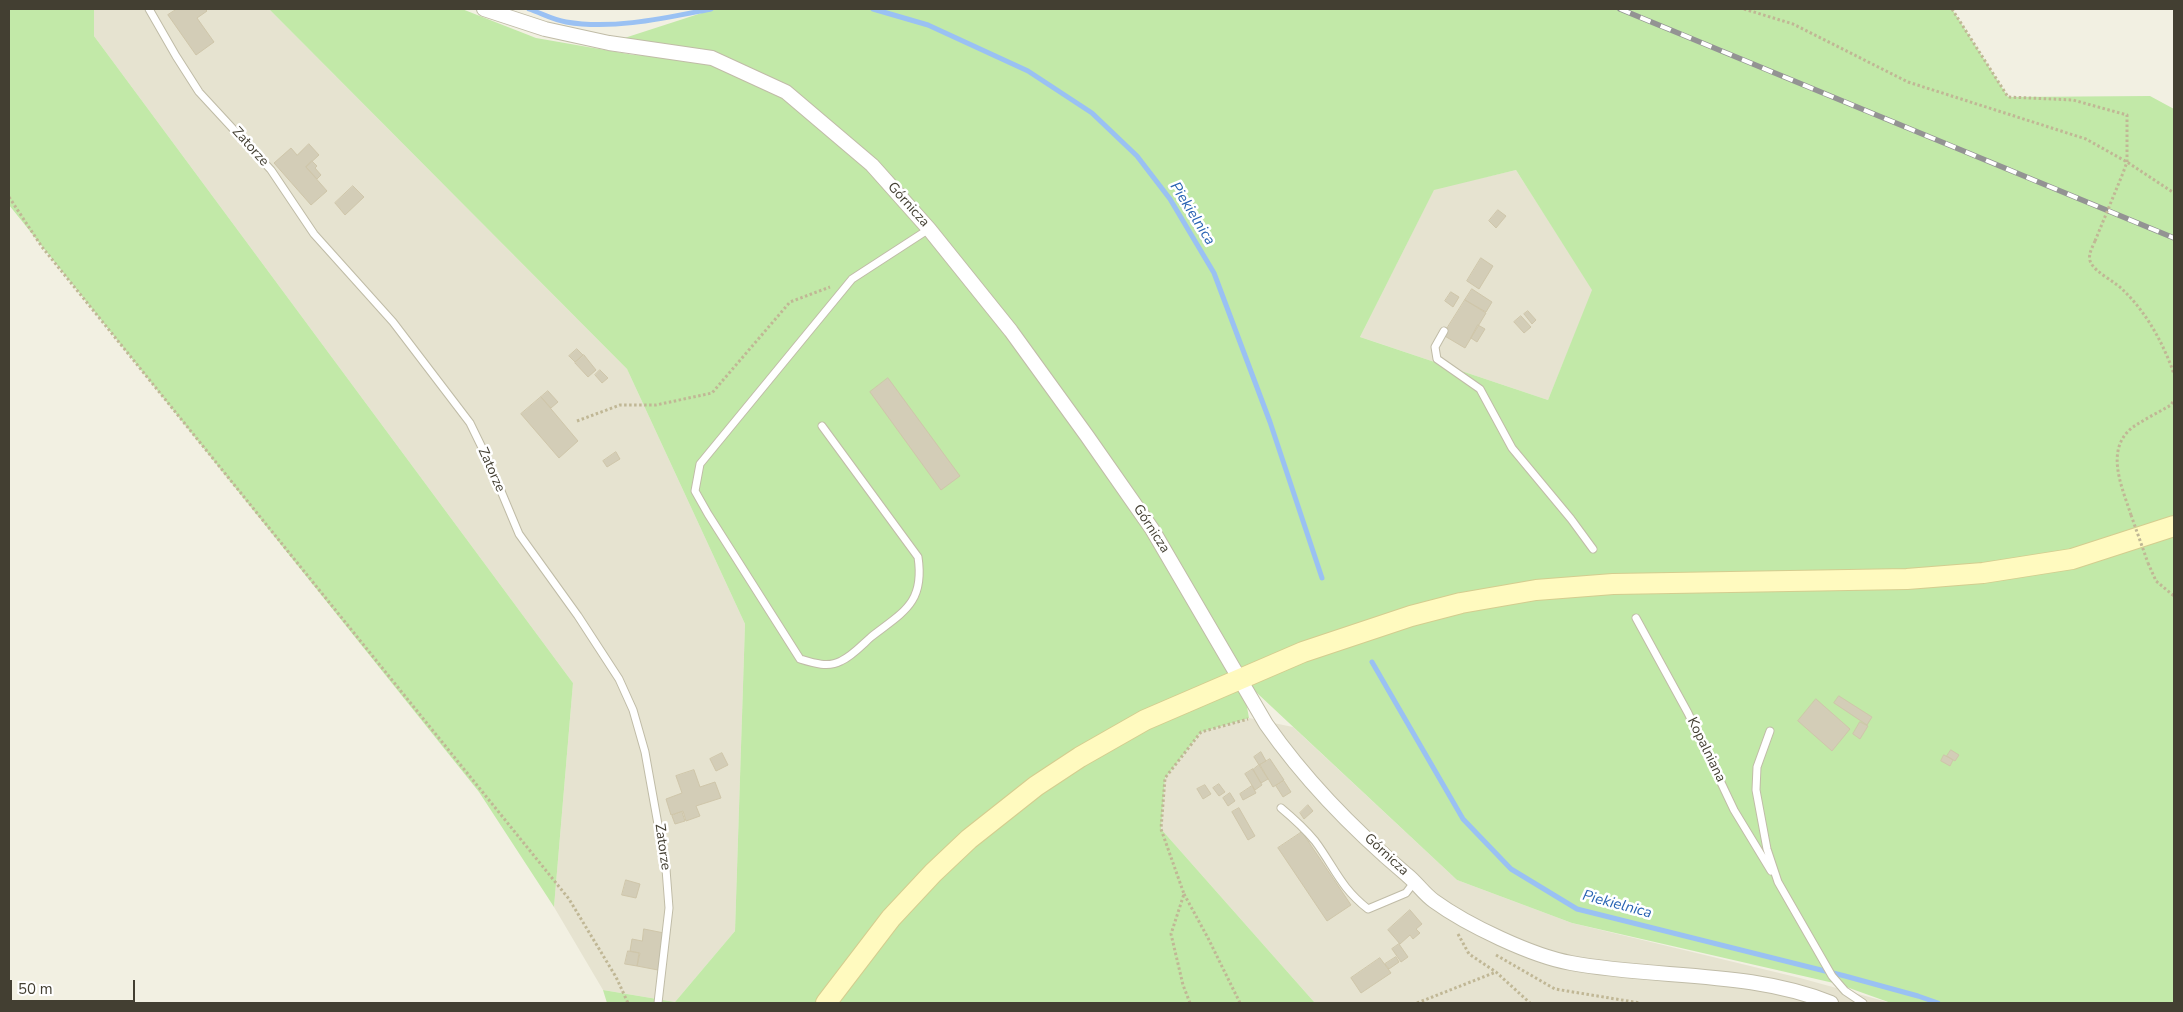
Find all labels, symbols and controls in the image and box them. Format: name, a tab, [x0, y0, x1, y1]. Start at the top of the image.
street label: Zatorze	[228, 124, 272, 170]
street label: Górnicza	[884, 179, 932, 231]
water label: Piekielnica	[1166, 179, 1218, 249]
street label: Zatorze	[474, 445, 508, 495]
street label: Górnicza	[1129, 502, 1173, 556]
street label: Kopalniana	[1683, 715, 1729, 785]
street label: Zatorze	[650, 823, 674, 871]
street label: Górnicza	[1360, 830, 1412, 880]
water label: Piekielnica	[1580, 887, 1654, 923]
scale bar	[12, 970, 138, 1002]
text: 50 m	[18, 979, 53, 999]

